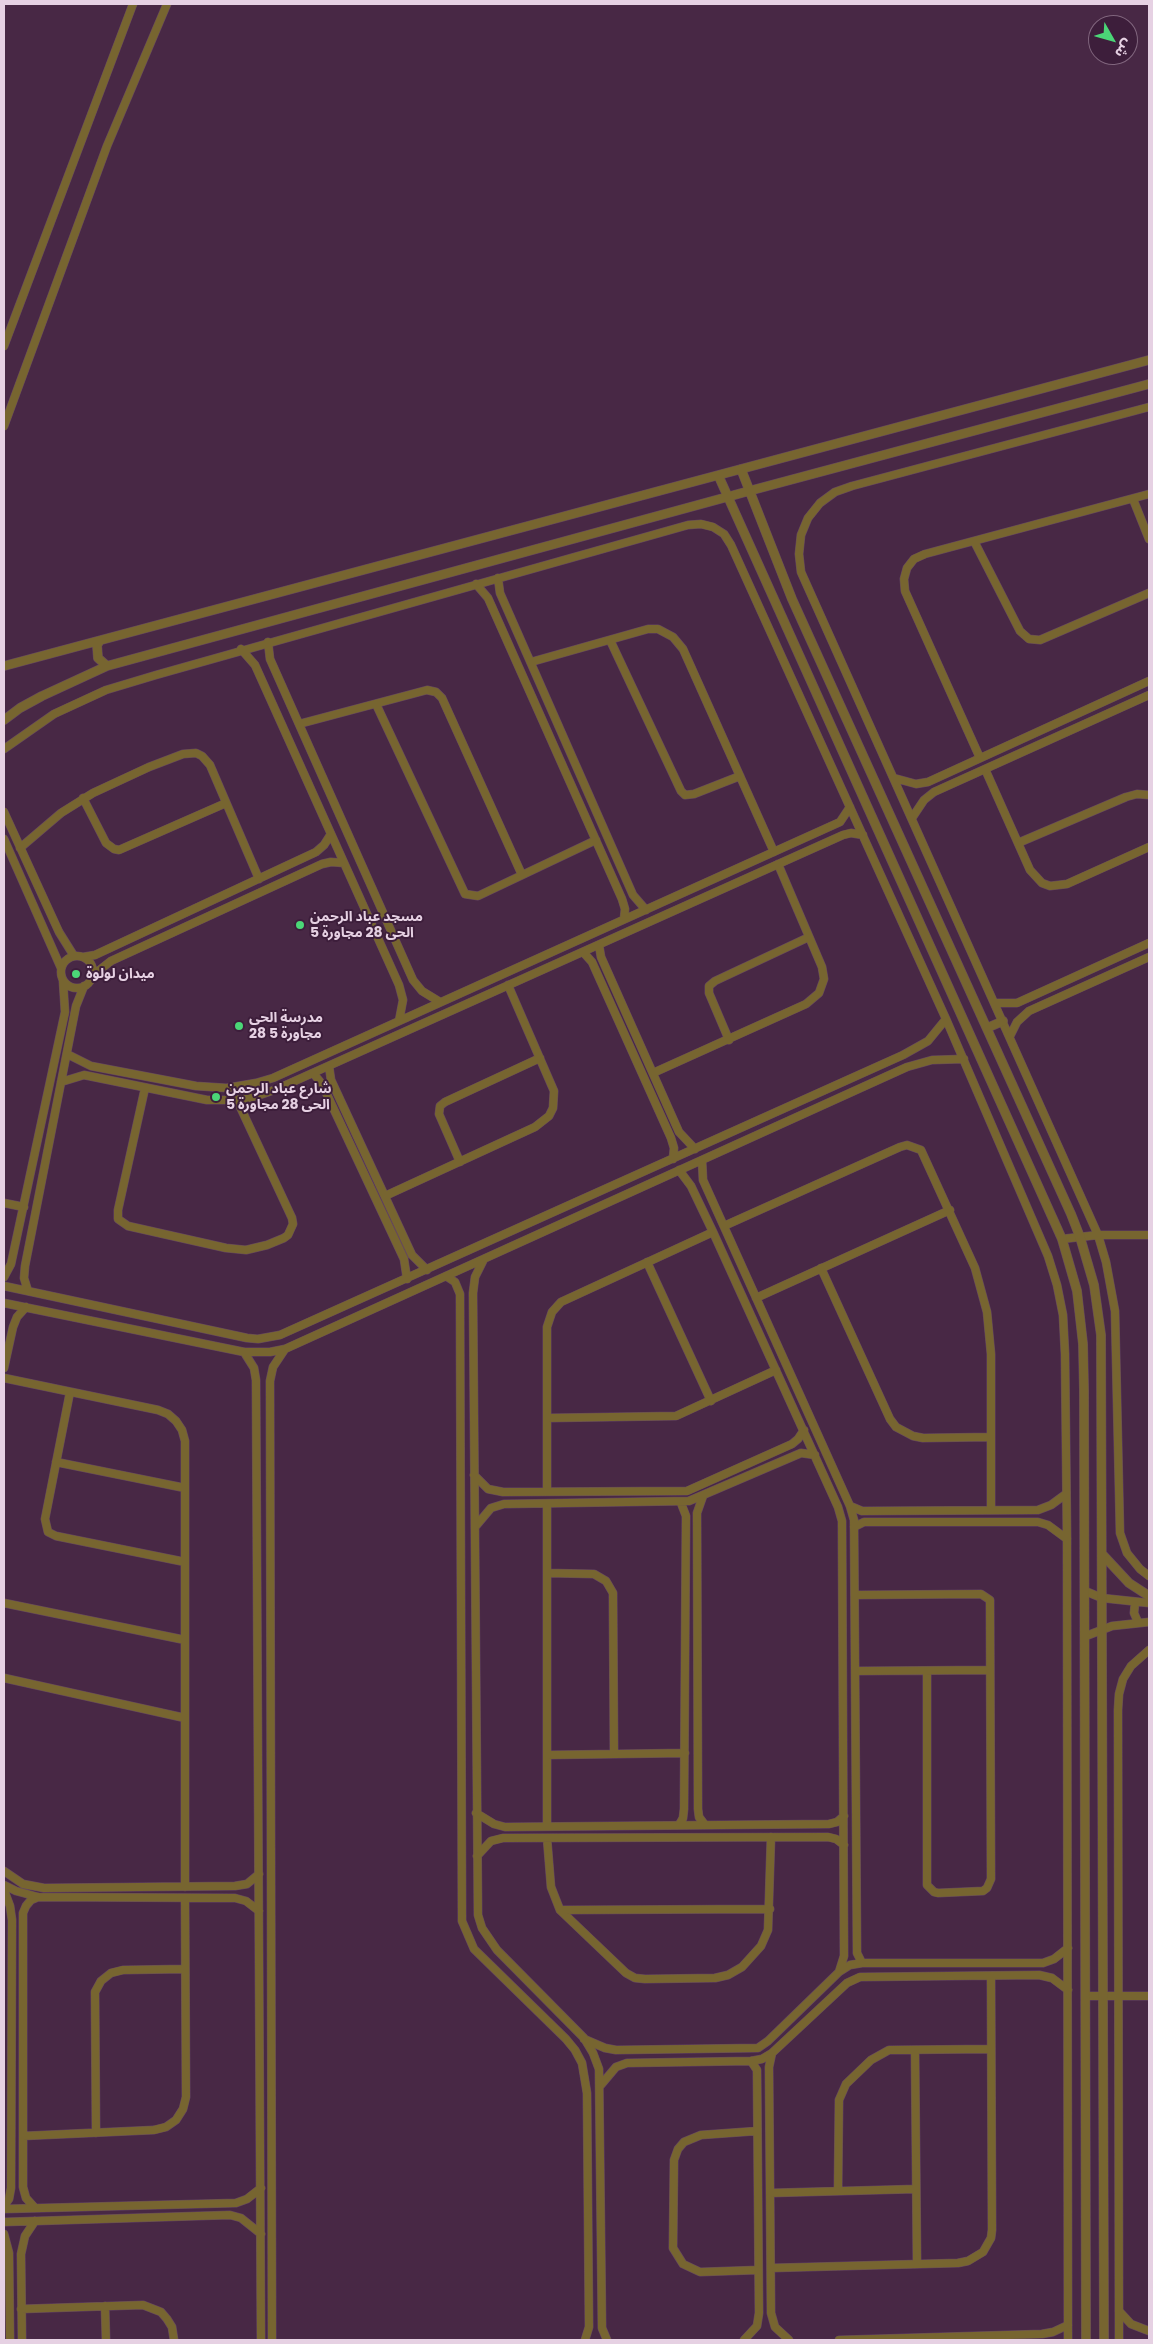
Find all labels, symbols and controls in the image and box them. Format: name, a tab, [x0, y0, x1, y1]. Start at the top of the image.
north arrow	[1088, 15, 1138, 65]
text: ش	[1110, 35, 1138, 62]
place label: مسجد عباد الرحمن الحى 28 مجاورة 5	[310, 909, 423, 942]
marker: مسجد عباد الرحمن الحى 28 مجاورة 5	[294, 919, 306, 931]
place label: ميدان لولوة	[86, 966, 155, 982]
marker: ميدان لولوة	[70, 968, 82, 980]
place label: مدرسة الحى 28 مجاورة 5	[249, 1010, 323, 1042]
marker: مدرسة الحى 28 مجاورة 5	[233, 1020, 245, 1032]
place label: شارع عباد الرحمن الحى 28 مجاورة 5	[226, 1081, 331, 1114]
marker: شارع عباد الرحمن الحى 28 مجاورة 5	[210, 1091, 222, 1103]

